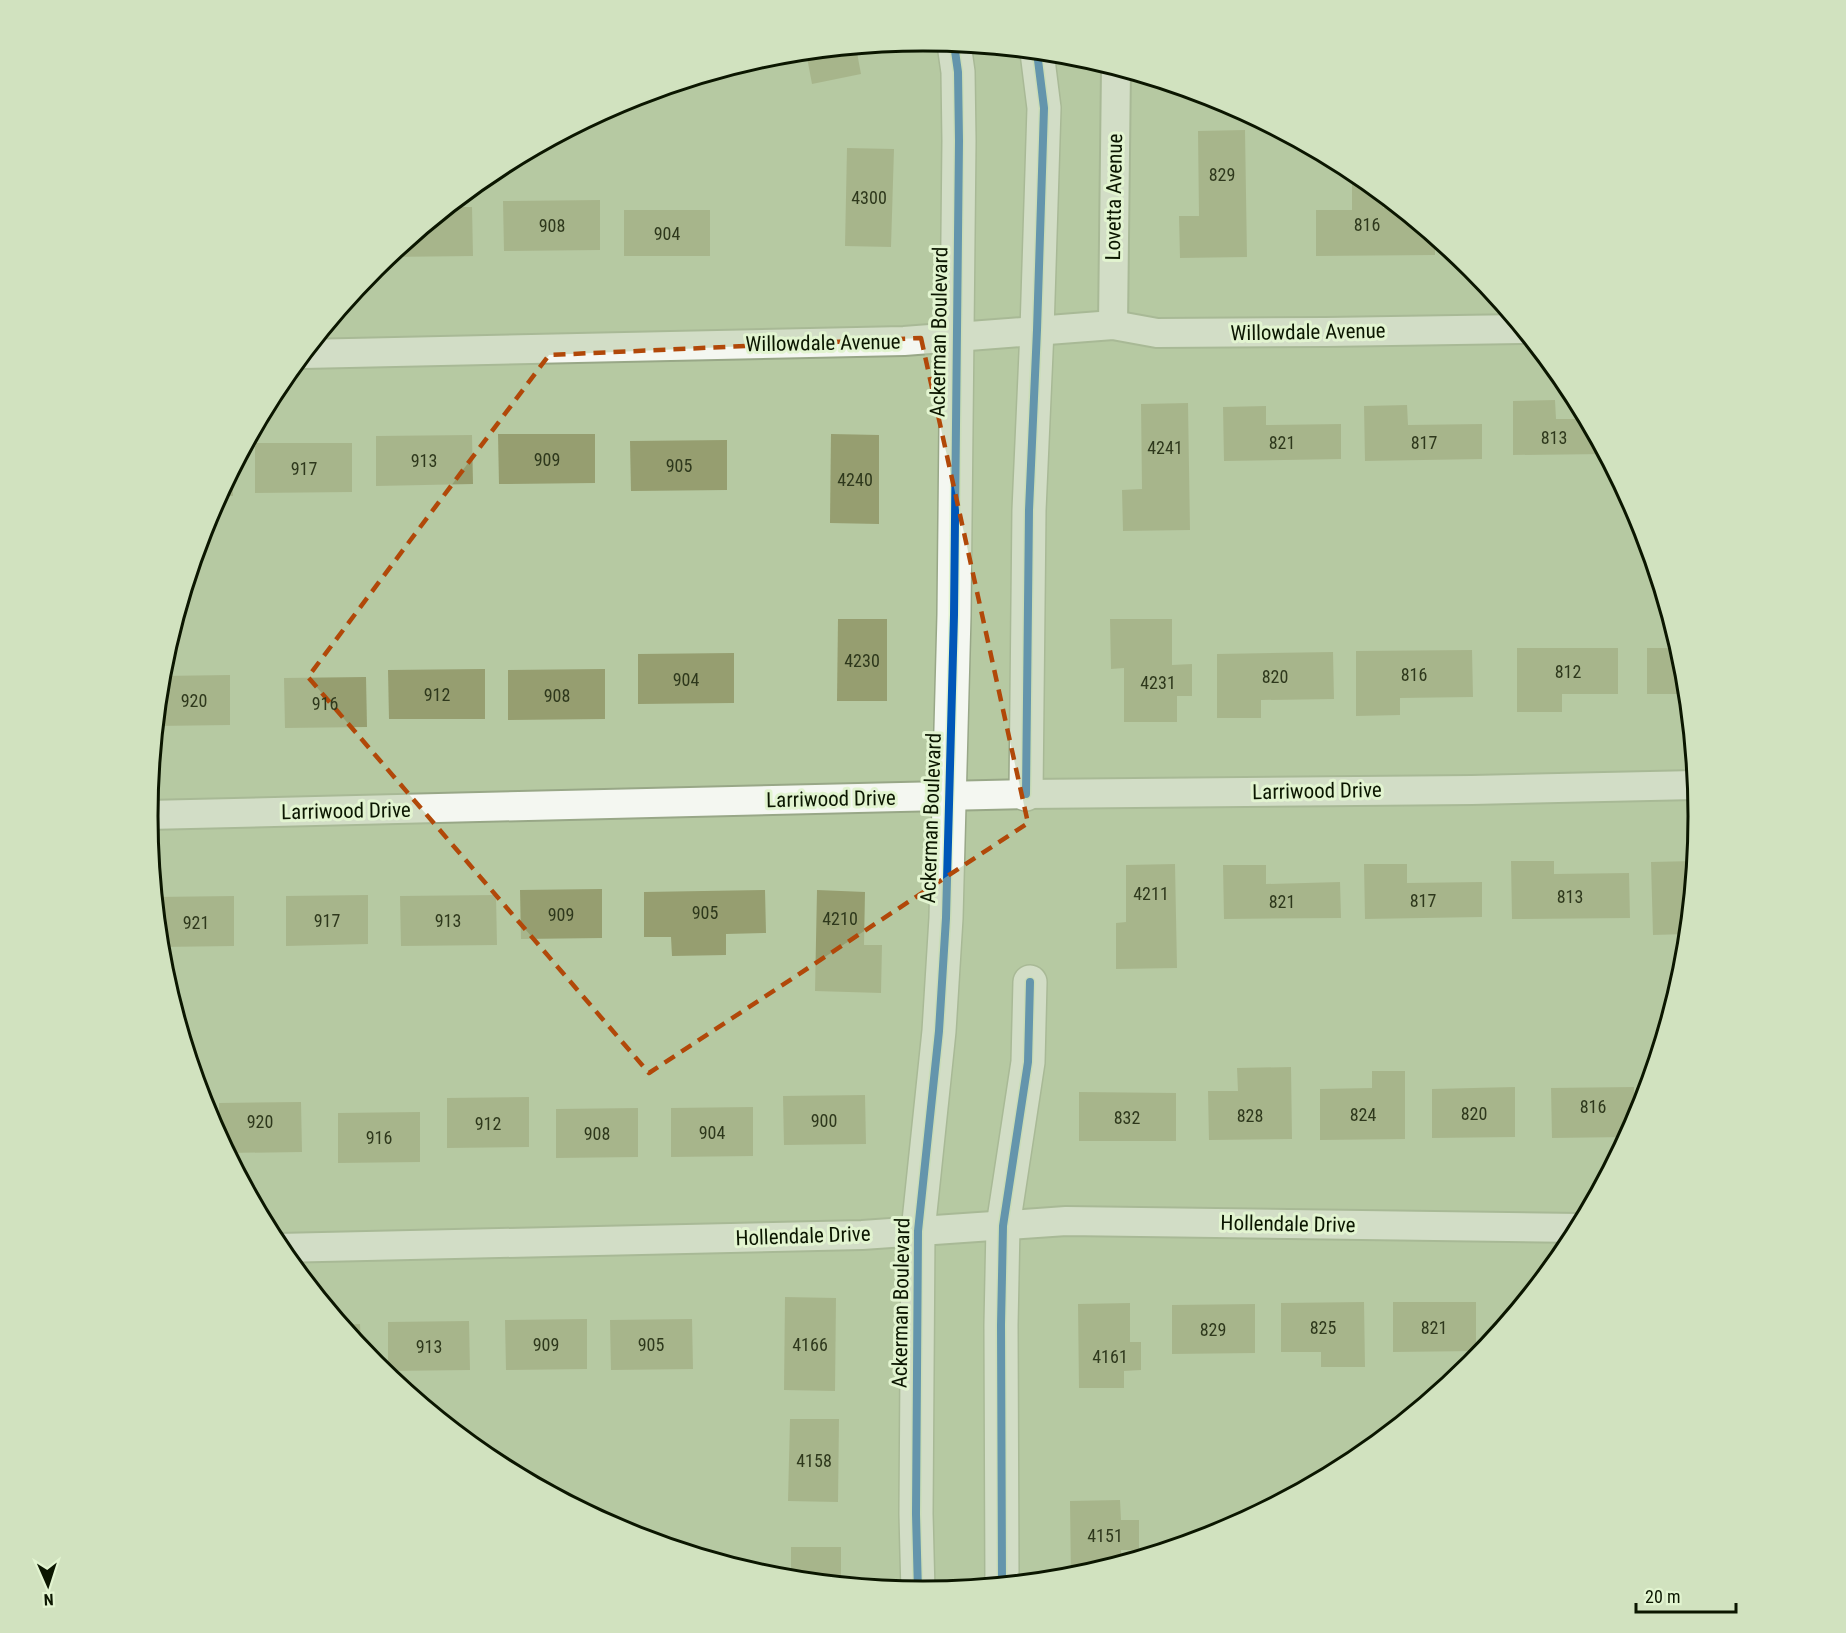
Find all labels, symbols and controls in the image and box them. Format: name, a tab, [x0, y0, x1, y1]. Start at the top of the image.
street label: Lovetta Avenue	[1101, 133, 1127, 261]
house number: 829	[1209, 164, 1235, 185]
house number: 4300	[851, 187, 887, 208]
house number: 816	[1354, 214, 1380, 235]
house number: 908	[539, 215, 565, 236]
house number: 904	[654, 223, 680, 244]
street label: Ackerman Boulevard	[926, 247, 952, 417]
street label: Willowdale Avenue	[1230, 319, 1386, 345]
street label: Willowdale Avenue	[745, 330, 901, 356]
house number: 813	[1541, 427, 1567, 448]
house number: 821	[1269, 432, 1295, 453]
house number: 817	[1411, 432, 1437, 453]
house number: 4241	[1147, 437, 1183, 458]
house number: 909	[534, 449, 560, 470]
house number: 913	[411, 450, 437, 471]
house number: 905	[666, 455, 692, 476]
house number: 917	[291, 458, 317, 479]
house number: 4240	[837, 469, 873, 490]
house number: 4230	[844, 650, 880, 671]
house number: 812	[1555, 661, 1581, 682]
house number: 816	[1401, 664, 1427, 685]
house number: 820	[1262, 666, 1288, 687]
house number: 904	[673, 669, 699, 690]
house number: 4231	[1140, 672, 1176, 693]
house number: 912	[424, 684, 450, 705]
house number: 908	[544, 685, 570, 706]
house number: 920	[181, 690, 207, 711]
house number: 916	[312, 693, 338, 714]
street label: Ackerman Boulevard	[916, 732, 946, 904]
street label: Larriwood Drive	[1252, 778, 1382, 804]
street label: Larriwood Drive	[766, 786, 896, 812]
street label: Larriwood Drive	[281, 798, 411, 824]
house number: 4211	[1133, 883, 1169, 904]
house number: 813	[1557, 886, 1583, 907]
house number: 817	[1410, 890, 1436, 911]
house number: 821	[1269, 891, 1295, 912]
house number: 905	[692, 902, 718, 923]
house number: 909	[548, 904, 574, 925]
house number: 4210	[822, 908, 858, 929]
house number: 917	[314, 910, 340, 931]
house number: 913	[435, 910, 461, 931]
house number: 921	[183, 912, 209, 933]
house number: 816	[1580, 1096, 1606, 1117]
house number: 820	[1461, 1103, 1487, 1124]
house number: 824	[1350, 1104, 1376, 1125]
house number: 828	[1237, 1105, 1263, 1126]
house number: 832	[1114, 1107, 1140, 1128]
house number: 900	[811, 1110, 837, 1131]
house number: 920	[247, 1111, 273, 1132]
house number: 912	[475, 1113, 501, 1134]
house number: 904	[699, 1122, 725, 1143]
house number: 908	[584, 1123, 610, 1144]
house number: 916	[366, 1127, 392, 1148]
street label: Hollendale Drive	[1220, 1211, 1356, 1237]
street label: Ackerman Boulevard	[888, 1218, 914, 1388]
street label: Hollendale Drive	[735, 1222, 871, 1250]
house number: 825	[1310, 1317, 1336, 1338]
house number: 821	[1421, 1317, 1447, 1338]
house number: 829	[1200, 1319, 1226, 1340]
house number: 909	[533, 1334, 559, 1355]
house number: 905	[638, 1334, 664, 1355]
house number: 4166	[792, 1334, 828, 1355]
house number: 913	[416, 1336, 442, 1357]
house number: 4161	[1092, 1346, 1128, 1367]
house number: 4158	[796, 1450, 832, 1471]
house number: 4151	[1087, 1525, 1123, 1546]
north arrow	[18, 1555, 78, 1615]
scale bar	[1636, 1576, 1736, 1614]
text: 20 m	[1645, 1586, 1680, 1607]
text: N	[43, 1590, 54, 1609]

